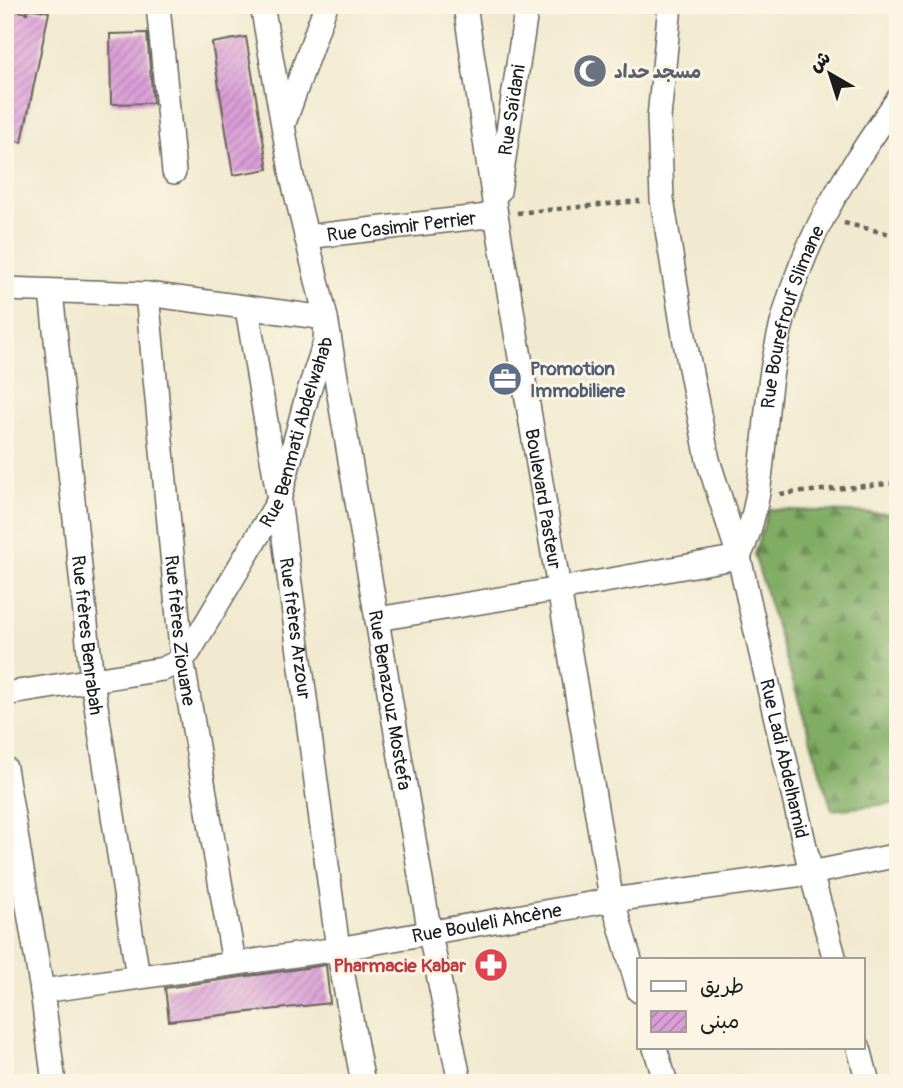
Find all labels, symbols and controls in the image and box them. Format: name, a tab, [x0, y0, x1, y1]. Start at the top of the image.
north arrow	[794, 38, 864, 108]
text: ش	[804, 46, 836, 77]
mosque icon: مسجد حداد	[571, 52, 609, 90]
place label: مسجد حداد	[614, 60, 701, 84]
street label: Rue Saïdani	[493, 63, 531, 157]
street label: Rue Casimir Perrier	[325, 206, 478, 248]
street label: Rue Bourefrouf Slimane	[756, 221, 830, 410]
street label: Rue Benmati Abdelwahab	[255, 337, 338, 532]
place label: Promotion Immobiliere	[530, 357, 626, 403]
office icon: Promotion Immobiliere	[486, 360, 524, 398]
street label: Boulevard Pasteur	[519, 427, 567, 571]
street label: Rue frères Benrabah	[66, 554, 108, 717]
street label: Rue frères Ziouane	[159, 554, 201, 708]
street label: Rue frères Arzour	[274, 556, 316, 701]
street label: Rue Benazouz Mostefa	[362, 608, 417, 792]
street label: Rue Ladi Abdelhamid	[754, 676, 814, 841]
street label: Rue Bouleli Ahcène	[410, 898, 564, 949]
pharmacy icon: Pharmacie Kabar	[472, 946, 510, 984]
place label: Pharmacie Kabar	[334, 954, 466, 978]
legend	[637, 958, 864, 1050]
text: طريق	[700, 973, 744, 1000]
text: مبنى	[700, 1008, 739, 1035]

